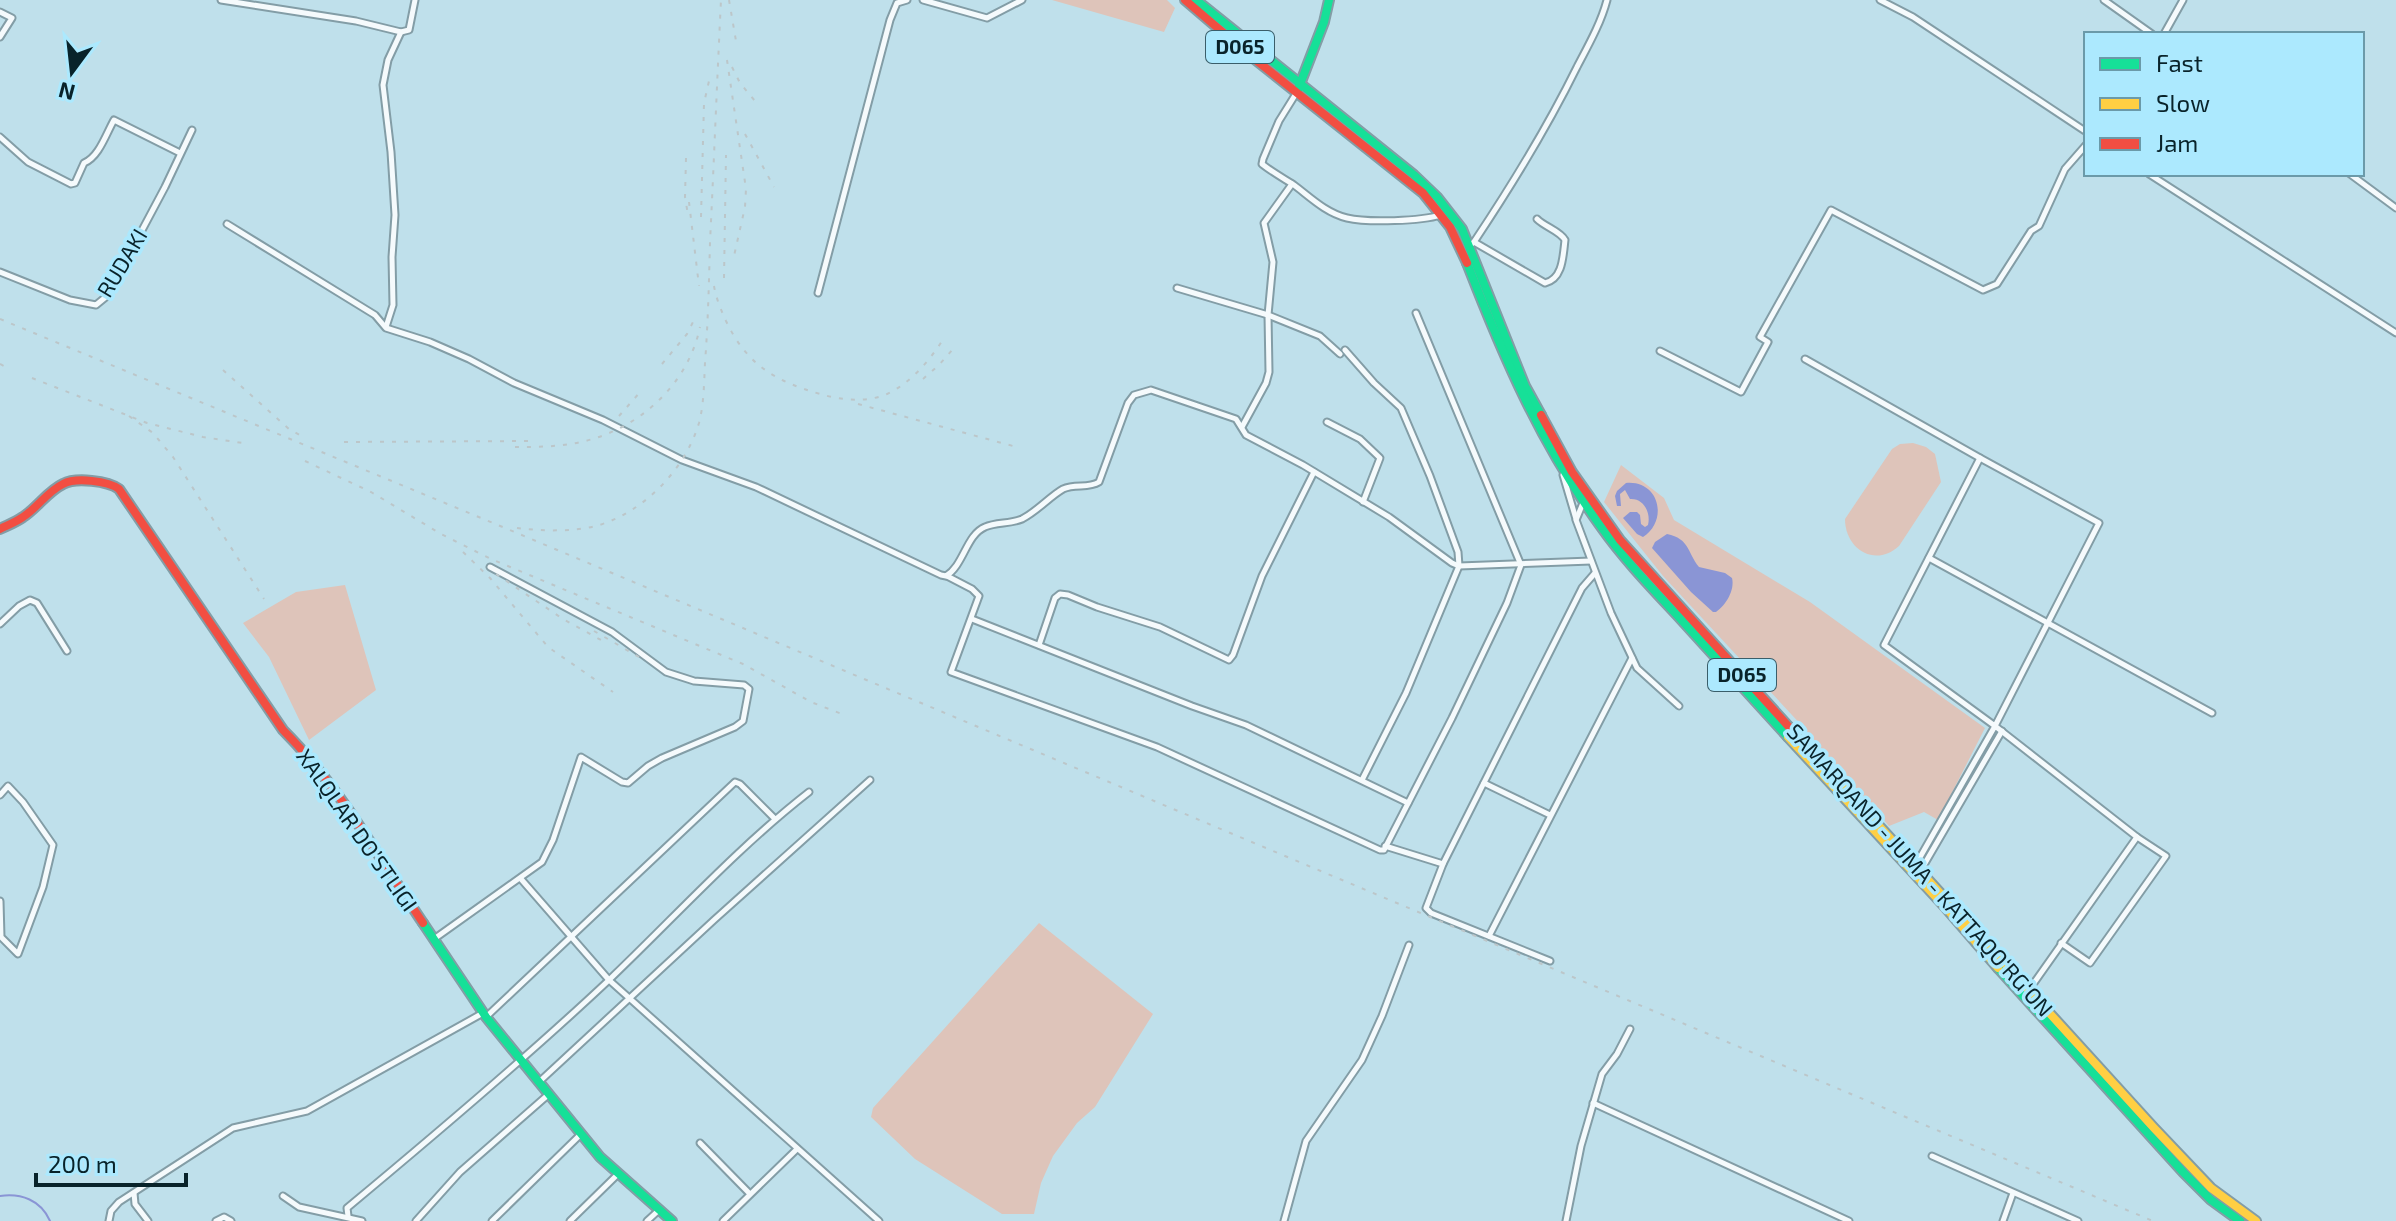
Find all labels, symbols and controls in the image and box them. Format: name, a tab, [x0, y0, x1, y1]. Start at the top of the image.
road number: D065	[1206, 31, 1274, 63]
north arrow	[32, 32, 112, 112]
legend	[2084, 32, 2364, 176]
text: Fast	[2156, 48, 2203, 77]
text: N	[56, 78, 78, 107]
text: Slow	[2156, 88, 2210, 117]
text: Jam	[2156, 128, 2198, 157]
street label: RUDAKI	[91, 224, 152, 301]
road number: D065	[1708, 659, 1776, 691]
street label: SAMARQAND - JUMA - KATTAQO‘RG‘ON	[1782, 718, 2059, 1022]
street label: XALQLAR DO’STLIGI	[291, 743, 424, 916]
scale bar	[36, 1137, 186, 1187]
text: 200 m	[48, 1149, 117, 1178]

